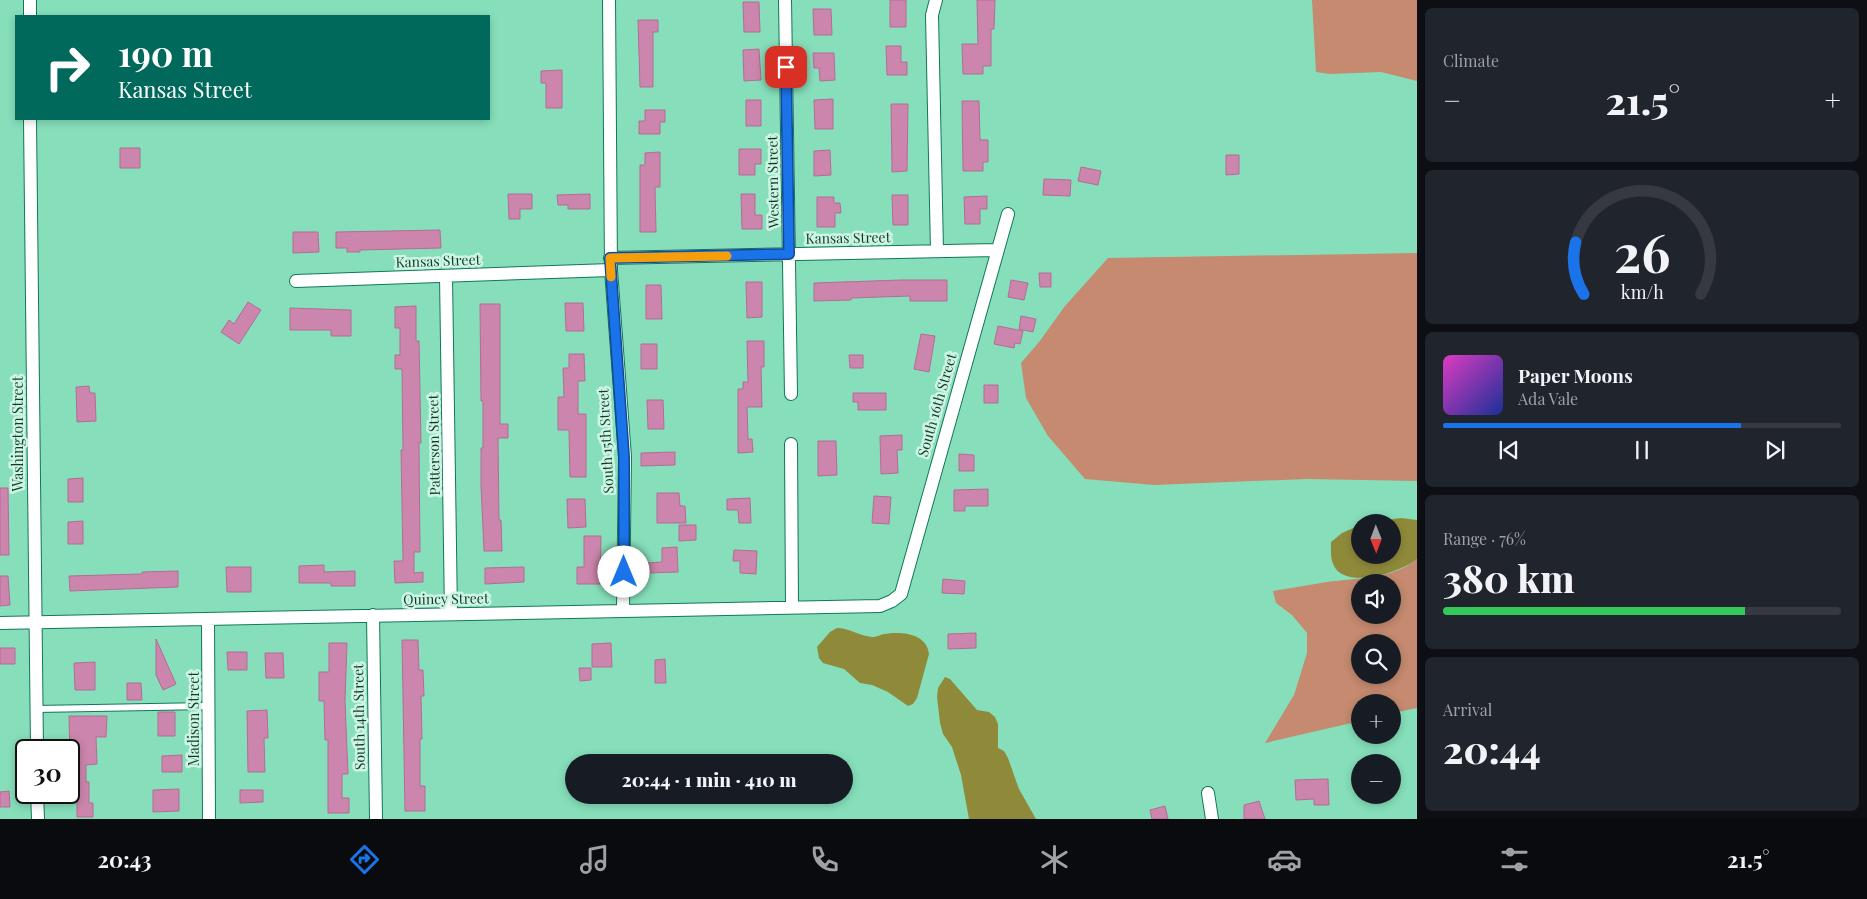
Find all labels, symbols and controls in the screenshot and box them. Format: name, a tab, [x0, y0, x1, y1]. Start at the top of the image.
text: 190 m	[118, 29, 213, 76]
icon: right	[35, 35, 100, 100]
pin	[765, 46, 807, 88]
text: Climate	[1443, 50, 1499, 71]
icon: arrive	[772, 53, 800, 81]
text: Kansas Street	[118, 74, 252, 104]
text: 21.5°	[1606, 74, 1680, 125]
text: −	[1443, 81, 1461, 118]
text: +	[1825, 81, 1841, 118]
street label: Western Street	[762, 134, 783, 230]
text: 26	[1614, 217, 1670, 286]
street label: Kansas Street	[805, 227, 892, 248]
street label: Kansas Street	[395, 249, 482, 271]
text: km/h	[1621, 280, 1664, 303]
street label: South 16th Street	[913, 350, 961, 459]
text: Paper Moons	[1518, 362, 1633, 388]
street label: Washington Street	[8, 375, 27, 493]
street label: South 15th Street	[593, 387, 618, 494]
text: Ada Vale	[1518, 388, 1578, 409]
street label: Patterson Street	[423, 393, 444, 496]
icon: previous	[1495, 436, 1523, 464]
icon: pause	[1628, 436, 1656, 464]
icon: next	[1761, 436, 1789, 464]
north arrow	[1351, 514, 1401, 564]
map controls	[1351, 514, 1401, 804]
text: Range · 76%	[1443, 528, 1526, 549]
position arrow	[597, 545, 649, 597]
text: 380 km	[1443, 552, 1575, 603]
button: sound	[1351, 574, 1401, 624]
street label: Quincy Street	[403, 588, 490, 609]
button: search	[1351, 634, 1401, 684]
street label: South 14th Street	[348, 663, 369, 770]
street label: Madison Street	[184, 671, 203, 766]
button: +	[1351, 694, 1401, 744]
text: Arrival	[1443, 699, 1492, 720]
text: 20:44	[1443, 723, 1541, 774]
speed limit sign: 30	[15, 739, 80, 804]
button: −	[1351, 754, 1401, 804]
text: 20:44 · 1 min · 410 m	[622, 766, 796, 792]
icon: directions	[347, 842, 382, 877]
icon: music	[577, 842, 612, 877]
icon: phone	[807, 842, 842, 877]
icon: climate	[1037, 842, 1072, 877]
icon: car	[1267, 842, 1302, 877]
icon: filters	[1497, 842, 1532, 877]
text: 20:43	[98, 844, 152, 874]
text: 21.5°	[1727, 844, 1769, 874]

